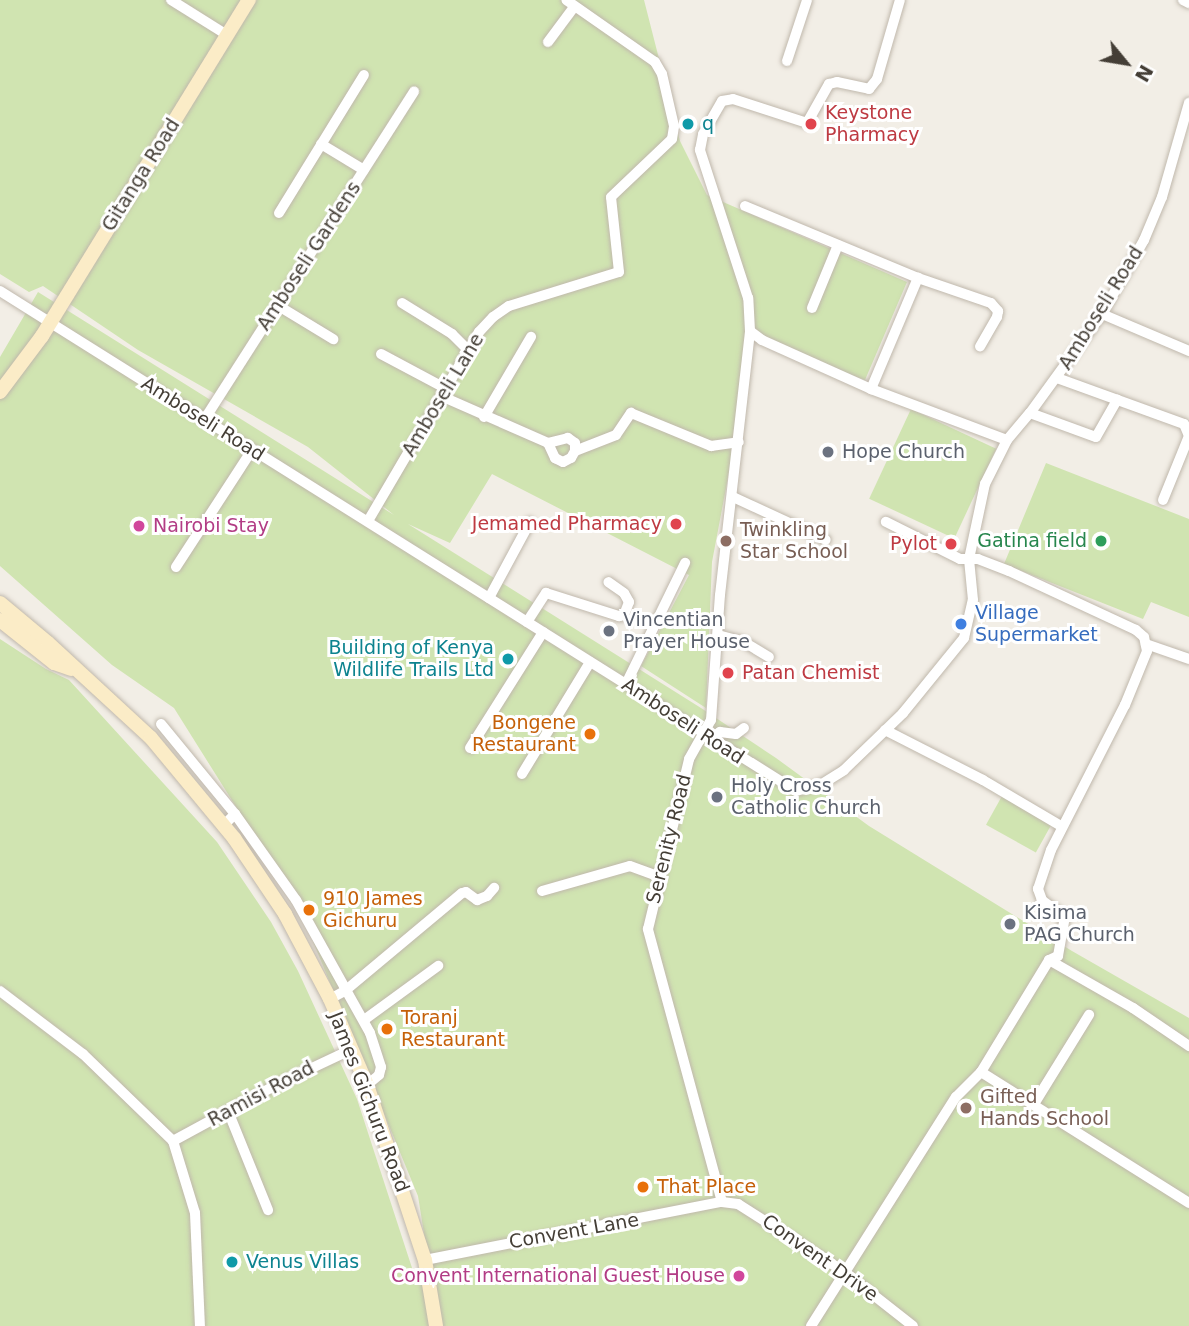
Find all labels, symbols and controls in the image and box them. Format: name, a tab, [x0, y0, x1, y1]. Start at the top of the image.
north arrow	[1091, 28, 1161, 98]
text: N	[1131, 61, 1158, 86]
place label: Keystone Pharmacy	[825, 102, 919, 146]
place label: q	[702, 113, 714, 135]
street label: Gitanga Road	[97, 114, 185, 236]
marker: q	[680, 116, 696, 132]
marker: Keystone Pharmacy	[803, 116, 819, 132]
street label: Amboseli Gardens	[252, 177, 366, 335]
street label: Amboseli Road	[1054, 242, 1148, 374]
street label: Amboseli Lane	[397, 329, 489, 461]
street label: Amboseli Road	[137, 372, 269, 466]
place label: Hope Church	[842, 441, 965, 463]
marker: Hope Church	[820, 444, 836, 460]
place label: Jemamed Pharmacy	[472, 513, 662, 535]
place label: Nairobi Stay	[153, 515, 269, 537]
marker: Jemamed Pharmacy	[668, 516, 684, 532]
marker: Nairobi Stay	[131, 518, 147, 534]
place label: Twinkling Star School	[740, 519, 848, 563]
place label: Gatina field	[977, 530, 1087, 552]
marker: Twinkling Star School	[718, 533, 734, 549]
place label: Pylot	[890, 533, 937, 555]
marker: Gatina field	[1093, 533, 1109, 549]
marker: Pylot	[943, 536, 959, 552]
place label: Village Supermarket	[975, 602, 1098, 646]
place label: Vincentian Prayer House	[623, 609, 750, 653]
marker: Village Supermarket	[953, 616, 969, 632]
marker: Vincentian Prayer House	[601, 623, 617, 639]
place label: Building of Kenya Wildlife Trails Ltd	[328, 637, 494, 681]
marker: Building of Kenya Wildlife Trails Ltd	[500, 651, 516, 667]
place label: Patan Chemist	[742, 662, 880, 684]
marker: Patan Chemist	[720, 665, 736, 681]
street label: Amboseli Road	[618, 673, 748, 769]
place label: Bongene Restaurant	[472, 712, 576, 756]
marker: Bongene Restaurant	[582, 726, 598, 742]
street label: Serenity Road	[642, 772, 696, 906]
place label: Holy Cross Catholic Church	[731, 775, 881, 819]
marker: Holy Cross Catholic Church	[709, 789, 725, 805]
place label: 910 James Gichuru	[323, 888, 423, 932]
marker: 910 James Gichuru	[301, 902, 317, 918]
place label: Kisima PAG Church	[1024, 902, 1135, 946]
marker: Kisima PAG Church	[1002, 916, 1018, 932]
place label: Toranj Restaurant	[401, 1007, 505, 1051]
street label: James Gichuru Road	[324, 1009, 414, 1195]
marker: Toranj Restaurant	[379, 1021, 395, 1037]
street label: Ramisi Road	[204, 1056, 318, 1132]
place label: Gifted Hands School	[980, 1086, 1109, 1130]
marker: Gifted Hands School	[958, 1100, 974, 1116]
place label: That Place	[657, 1176, 756, 1198]
marker: That Place	[635, 1179, 651, 1195]
street label: Convent Lane	[507, 1208, 641, 1254]
street label: Convent Drive	[758, 1210, 882, 1306]
place label: Venus Villas	[246, 1251, 359, 1273]
marker: Venus Villas	[224, 1254, 240, 1270]
place label: Convent International Guest House	[391, 1265, 725, 1287]
marker: Convent International Guest House	[731, 1268, 747, 1284]

